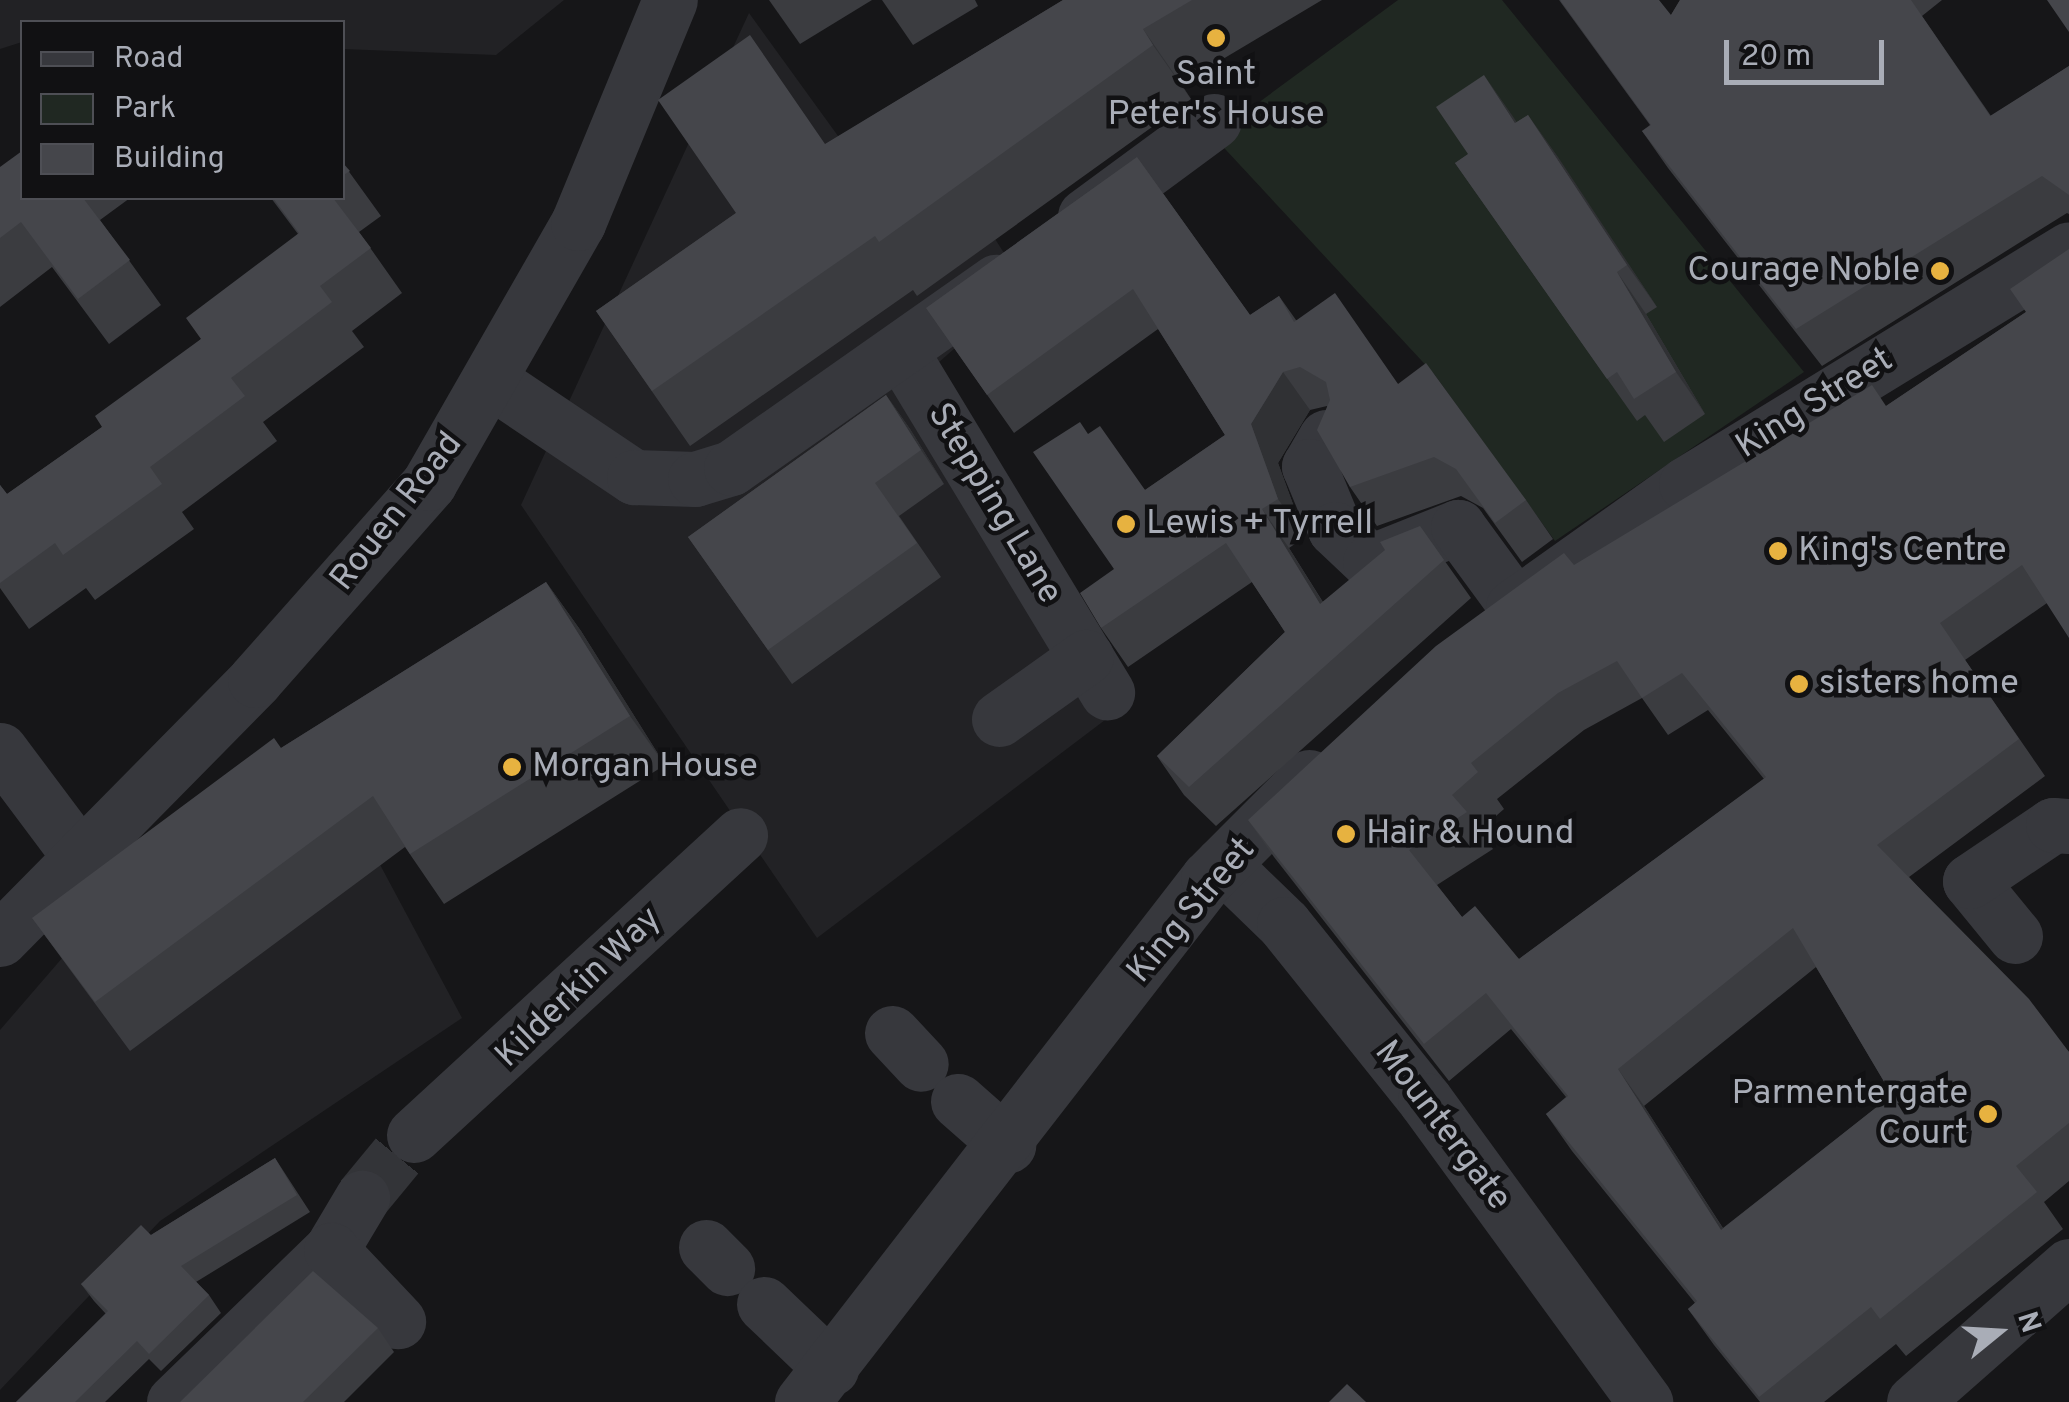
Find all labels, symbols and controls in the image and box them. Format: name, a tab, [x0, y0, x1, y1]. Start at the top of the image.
legend	[20, 20, 345, 200]
scale bar	[1729, 20, 1889, 82]
marker: Saint Peter's House	[1205, 27, 1227, 49]
text: 20 m	[1741, 39, 1811, 76]
text: Road	[114, 41, 183, 78]
place label: Saint Peter's House	[1107, 54, 1325, 136]
text: Park	[114, 91, 176, 128]
text: Building	[114, 141, 225, 178]
place label: Courage Noble	[1687, 250, 1920, 292]
marker: Courage Noble	[1929, 260, 1951, 282]
street label: King Street	[1729, 339, 1901, 469]
street label: Stepping Lane	[918, 396, 1070, 612]
street label: Rouen Road	[322, 424, 472, 600]
place label: Lewis + Tyrrell	[1146, 503, 1375, 545]
marker: Lewis + Tyrrell	[1115, 513, 1137, 535]
place label: King's Centre	[1798, 530, 2007, 572]
marker: King's Centre	[1767, 540, 1789, 562]
place label: sisters home	[1819, 663, 2019, 705]
marker: sisters home	[1788, 673, 1810, 695]
place label: Morgan House	[532, 746, 758, 788]
marker: Morgan House	[501, 756, 523, 778]
place label: Hair & Hound	[1366, 813, 1574, 855]
marker: Hair & Hound	[1335, 823, 1357, 845]
street label: King Street	[1119, 830, 1265, 992]
street label: Kilderkin Way	[487, 898, 671, 1078]
street label: Mountergate	[1365, 1033, 1519, 1219]
place label: Parmentergate Court	[1731, 1073, 1968, 1155]
marker: Parmentergate Court	[1977, 1103, 1999, 1125]
north arrow	[1949, 1282, 2049, 1382]
text: N	[2007, 1308, 2048, 1338]

